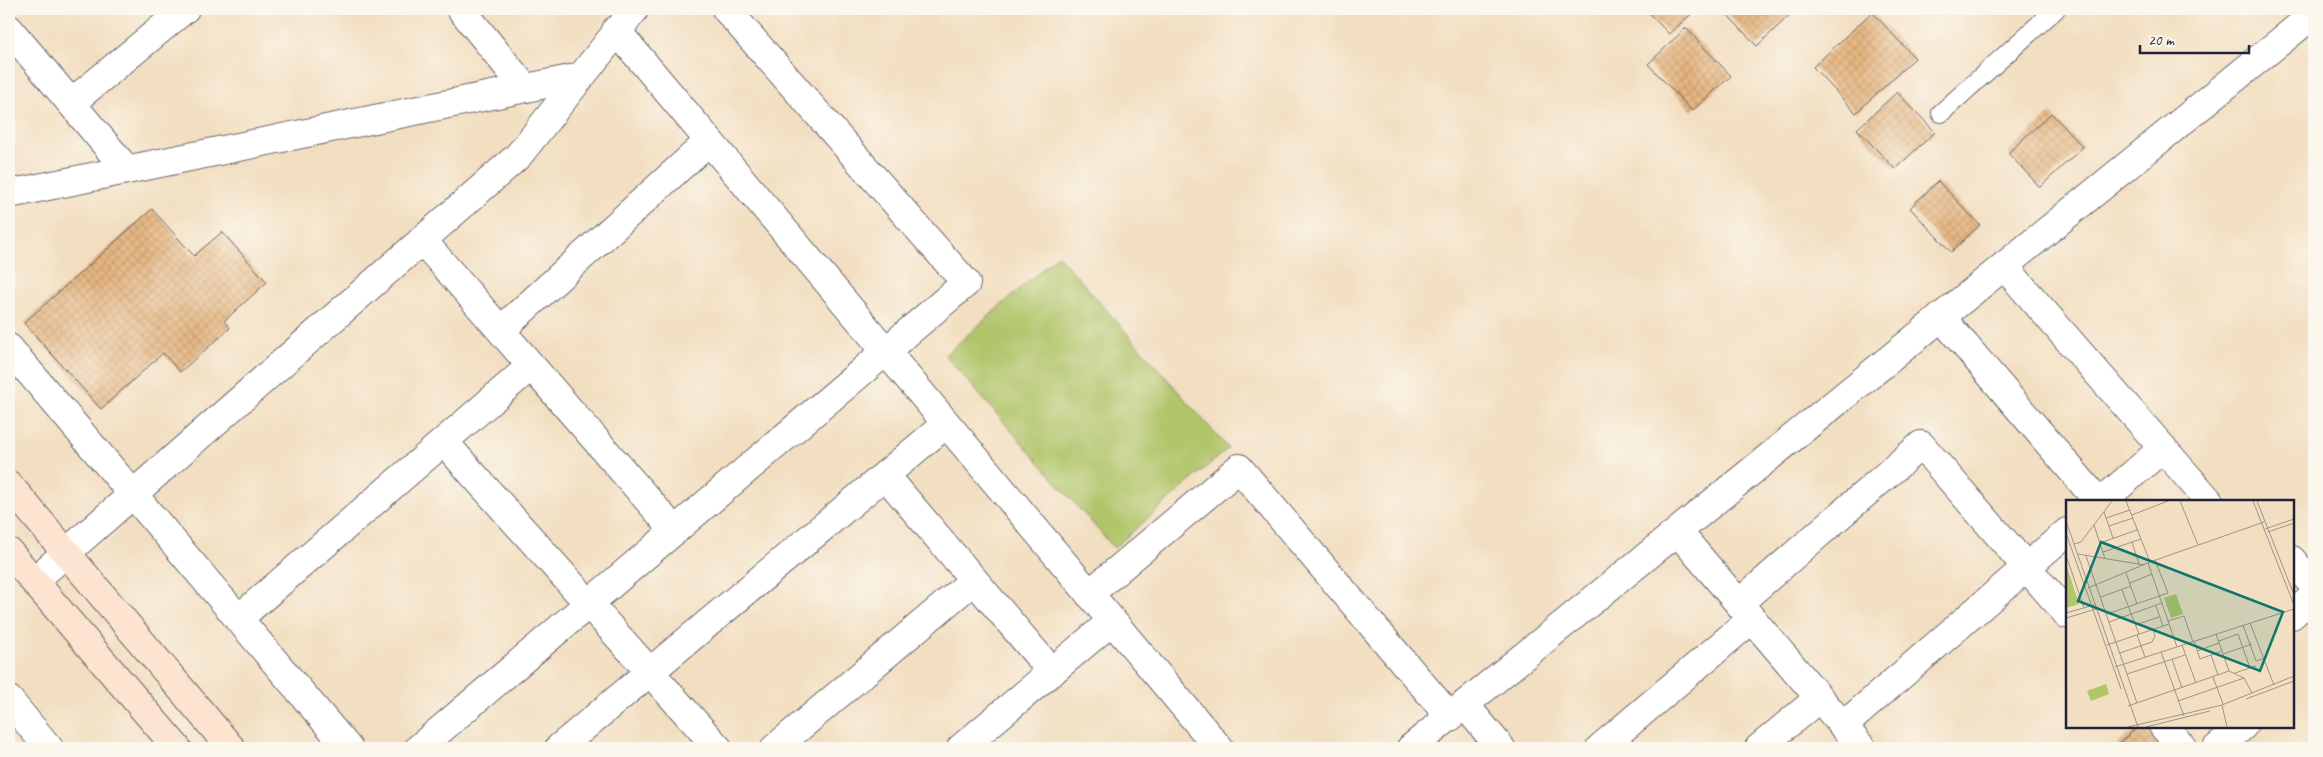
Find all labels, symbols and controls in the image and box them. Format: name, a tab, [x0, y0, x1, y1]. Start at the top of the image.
scale bar	[2140, 22, 2249, 54]
text: 20 m	[2148, 31, 2175, 50]
inset map	[2066, 500, 2293, 727]

